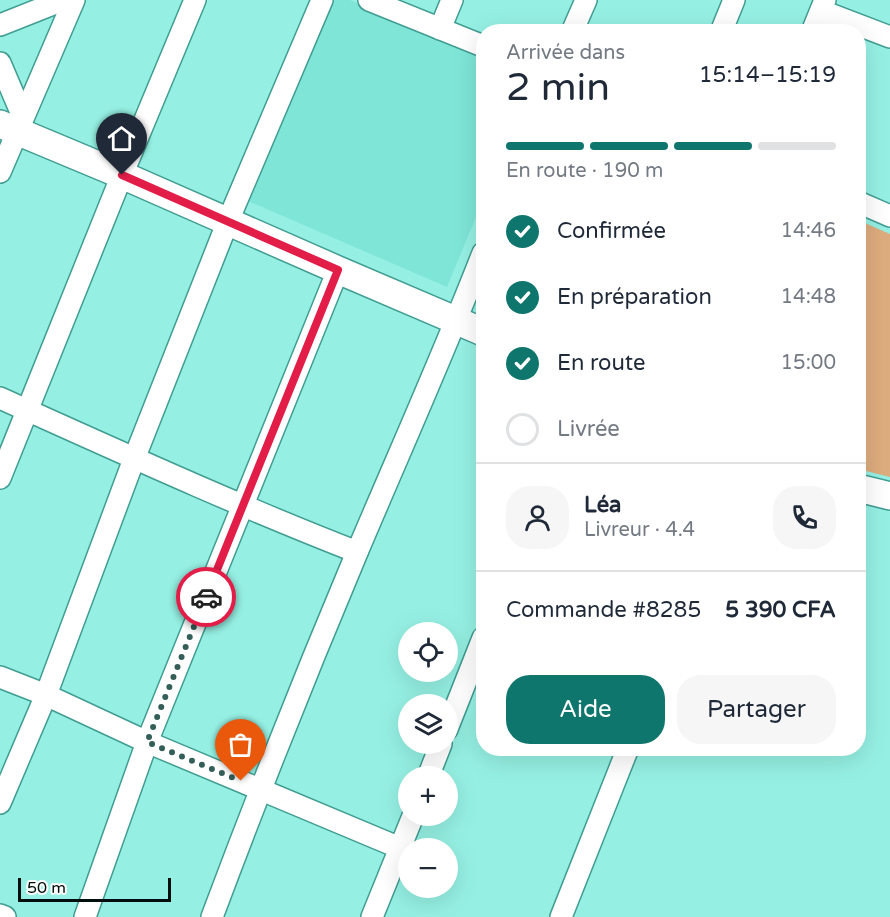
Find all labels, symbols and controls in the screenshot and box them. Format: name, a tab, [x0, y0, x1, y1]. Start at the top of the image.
text: Arrivée dans	[506, 41, 625, 65]
text: 15:14–15:19	[699, 62, 836, 88]
text: 2 min	[506, 64, 610, 111]
pin	[96, 113, 147, 175]
icon: home	[105, 122, 138, 155]
text: En route · 190 m	[506, 159, 663, 183]
icon: check	[506, 215, 539, 248]
text: Confirmée	[557, 218, 666, 244]
text: 14:46	[781, 219, 836, 243]
icon: check	[506, 281, 539, 314]
text: En préparation	[557, 284, 712, 310]
text: 14:48	[781, 285, 836, 309]
icon: check	[506, 347, 539, 380]
text: En route	[557, 350, 646, 376]
text: 15:00	[781, 351, 836, 375]
text: Livrée	[557, 416, 620, 442]
button: person	[506, 486, 569, 549]
button: phone	[773, 486, 836, 549]
text: Léa	[584, 492, 622, 518]
text: Livreur · 4.4	[584, 518, 695, 542]
courier	[176, 567, 236, 627]
icon: car	[190, 581, 223, 614]
text: Commande #8285	[506, 597, 701, 623]
text: 5 390 CFA	[725, 597, 836, 623]
map controls	[398, 622, 458, 898]
button: locate	[398, 622, 458, 682]
button: Aide	[506, 675, 665, 744]
button: Partager	[677, 675, 836, 744]
button: layers	[398, 694, 458, 754]
pin	[215, 719, 266, 781]
icon: bag	[224, 728, 257, 761]
button: +	[398, 766, 458, 826]
button: −	[398, 838, 458, 898]
scale bar	[18, 875, 171, 902]
text: 50 m	[27, 878, 66, 898]

